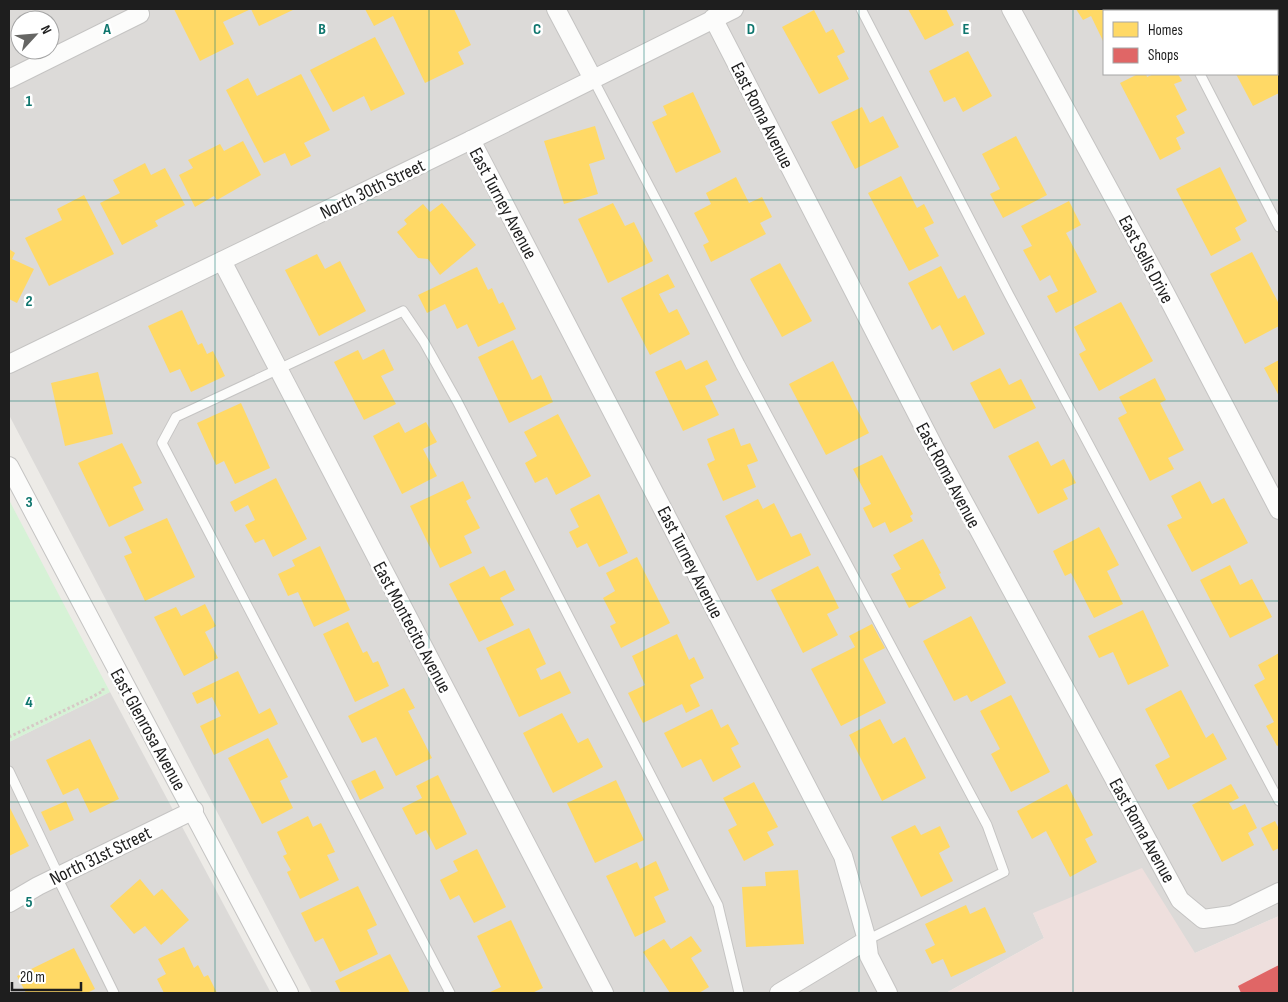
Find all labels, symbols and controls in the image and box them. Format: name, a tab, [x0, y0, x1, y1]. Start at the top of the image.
north arrow	[10, 10, 60, 60]
legend	[1103, 10, 1278, 75]
text: A	[102, 20, 111, 39]
text: B	[318, 20, 326, 39]
text: C	[533, 20, 541, 39]
text: D	[747, 20, 755, 39]
text: E	[963, 20, 970, 39]
text: Homes	[1148, 21, 1183, 40]
text: N	[37, 22, 56, 37]
text: Shops	[1148, 46, 1179, 65]
street label: East Roma Avenue	[725, 59, 798, 173]
text: 1	[26, 92, 33, 111]
street label: East Turney Avenue	[464, 144, 542, 263]
street label: North 30th Street	[317, 154, 429, 225]
street label: East Sells Drive	[1113, 212, 1178, 308]
text: 2	[25, 292, 33, 311]
street label: East Roma Avenue	[910, 419, 985, 532]
text: 3	[25, 493, 33, 512]
street label: East Turney Avenue	[652, 503, 728, 623]
street label: East Montecito Avenue	[367, 558, 456, 697]
street label: East Glenrosa Avenue	[105, 665, 191, 795]
text: 4	[25, 693, 33, 712]
street label: East Roma Avenue	[1104, 774, 1180, 887]
street label: North 31st Street	[46, 822, 156, 891]
text: 5	[25, 893, 33, 912]
scale bar	[12, 960, 81, 992]
text: 20 m	[20, 968, 45, 987]

